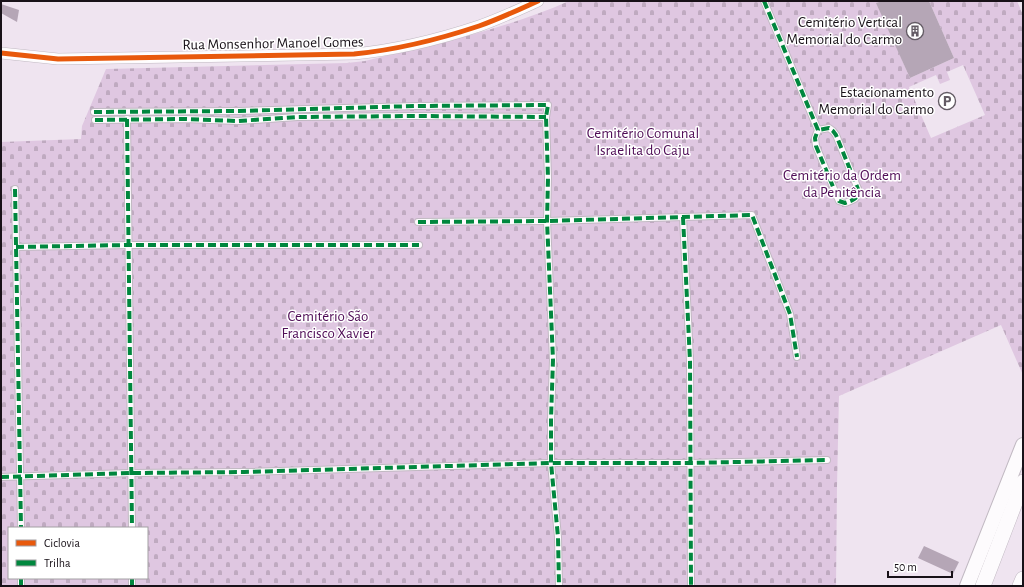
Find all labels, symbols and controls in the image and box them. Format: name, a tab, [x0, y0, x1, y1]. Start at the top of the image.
place label: Cemitério Vertical Memorial do Carmo	[786, 15, 902, 47]
building icon: Cemitério Vertical Memorial do Carmo	[905, 21, 925, 41]
street label: Rua Monsenhor Manoel Gomes	[182, 34, 364, 53]
place label: Estacionamento Memorial do Carmo	[818, 85, 934, 117]
parking icon: Estacionamento Memorial do Carmo	[937, 91, 957, 111]
park label: Cemitério Comunal Israelita do Caju	[587, 126, 699, 158]
park label: Cemitério da Ordem da Penitência	[783, 168, 901, 200]
park label: Cemitério São Francisco Xavier	[282, 309, 375, 341]
legend	[8, 527, 148, 579]
text: Ciclovia	[44, 537, 80, 549]
scale bar	[888, 553, 952, 579]
text: Trilha	[44, 557, 71, 569]
text: 50 m	[894, 561, 917, 573]

